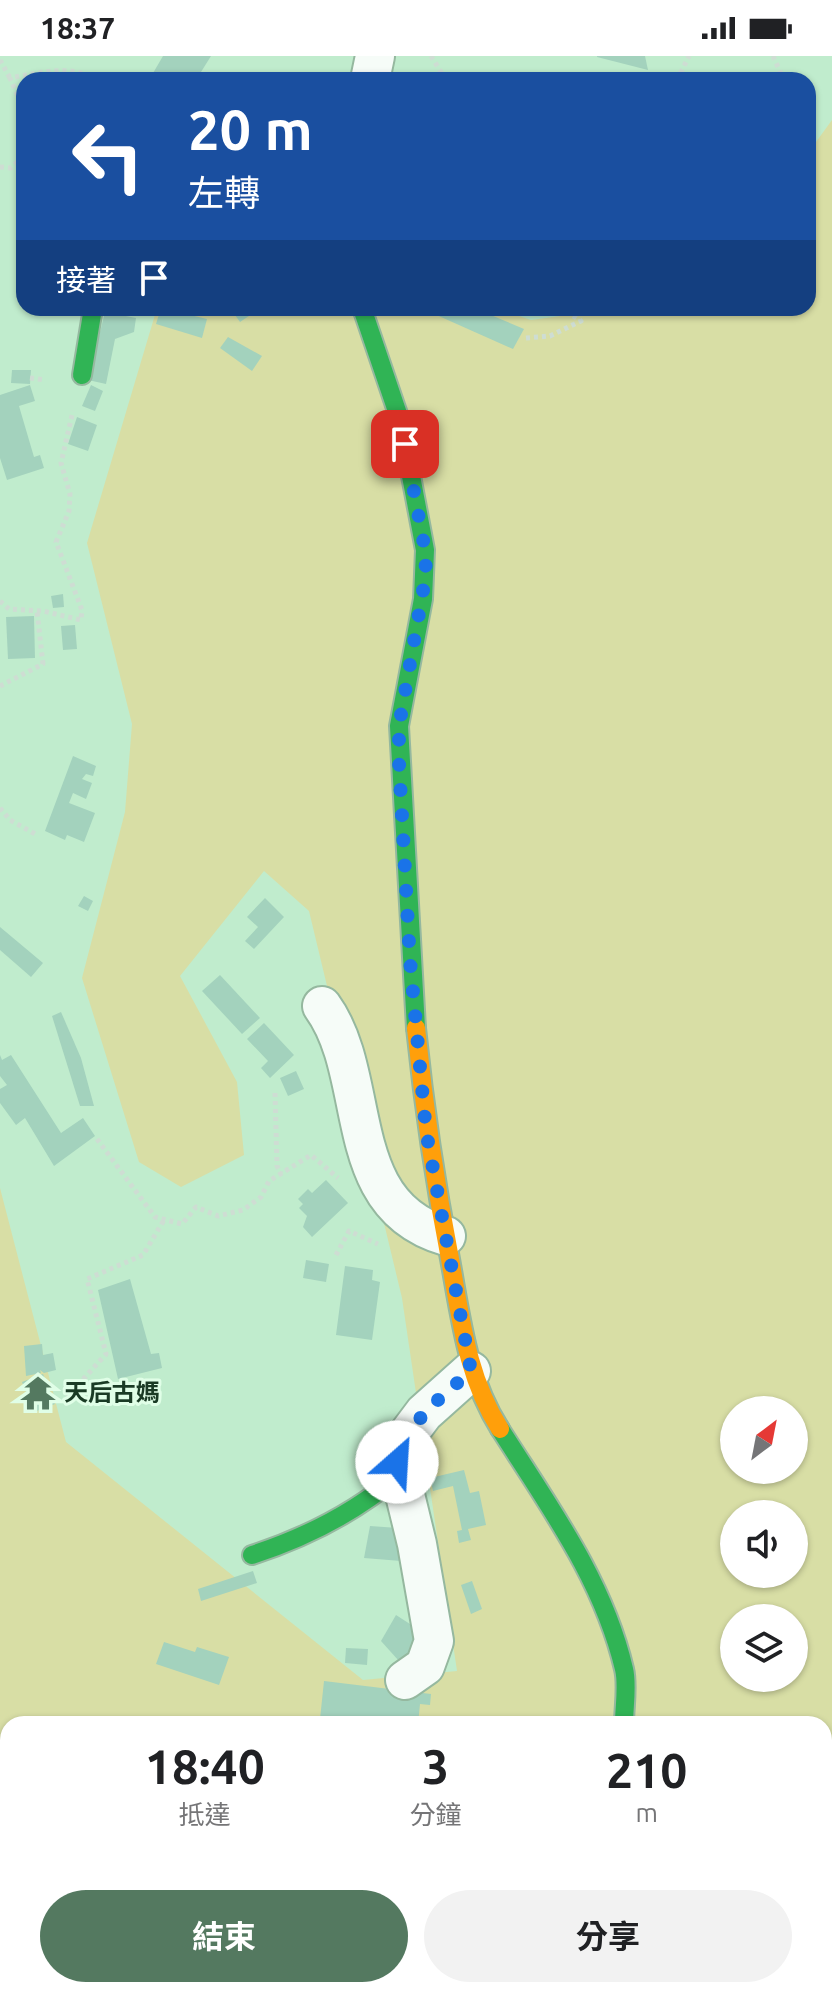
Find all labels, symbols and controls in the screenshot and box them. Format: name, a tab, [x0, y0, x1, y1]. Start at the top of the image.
text: 18:37	[40, 11, 115, 45]
text: 20 m	[188, 98, 313, 161]
icon: left	[56, 104, 160, 208]
text: 左轉	[188, 172, 260, 213]
icon: arrive	[132, 256, 176, 300]
text: 接著	[56, 263, 116, 297]
pin	[371, 410, 439, 478]
icon: arrive	[383, 422, 427, 466]
temple icon: 天后古媽	[19, 1374, 57, 1412]
place label: 天后古媽	[64, 1379, 160, 1406]
north arrow	[720, 1396, 808, 1484]
map controls	[720, 1396, 808, 1692]
position arrow	[355, 1420, 439, 1504]
button: sound	[720, 1500, 808, 1588]
button: layers	[720, 1604, 808, 1692]
text: 18:40	[145, 1739, 265, 1793]
text: 3	[422, 1739, 449, 1793]
text: 210	[606, 1743, 687, 1797]
text: m	[635, 1798, 658, 1827]
text: 抵達	[179, 1800, 231, 1829]
text: 分鐘	[409, 1800, 461, 1829]
button: 結束	[40, 1890, 408, 1982]
button: 分享	[424, 1890, 792, 1982]

